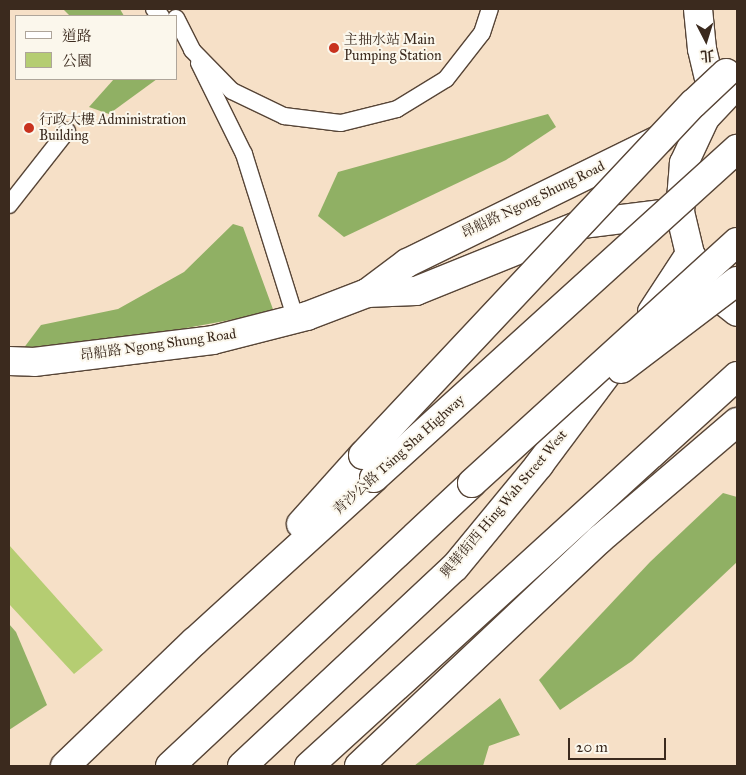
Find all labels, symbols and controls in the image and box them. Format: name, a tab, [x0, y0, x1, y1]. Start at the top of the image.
legend	[15, 15, 178, 80]
north arrow	[681, 15, 731, 65]
text: 道路	[62, 27, 92, 45]
place label: 主抽水站 Main Pumping Station	[344, 32, 442, 64]
marker: 主抽水站 Main Pumping Station	[328, 42, 340, 54]
text: 北	[700, 46, 715, 65]
text: 公園	[62, 52, 92, 70]
place label: 行政大樓 Administration Building	[39, 112, 186, 144]
marker: 行政大樓 Administration Building	[23, 122, 35, 134]
street label: 昂船路 Ngong Shung Road	[458, 158, 608, 242]
street label: 昂船路 Ngong Shung Road	[79, 326, 237, 364]
street label: 青沙公路 Tsing Sha Highway	[330, 392, 468, 518]
street label: 興華街西 Hing Wah Street West	[437, 427, 571, 581]
scale bar	[571, 728, 668, 760]
text: 20 m	[576, 738, 608, 756]

